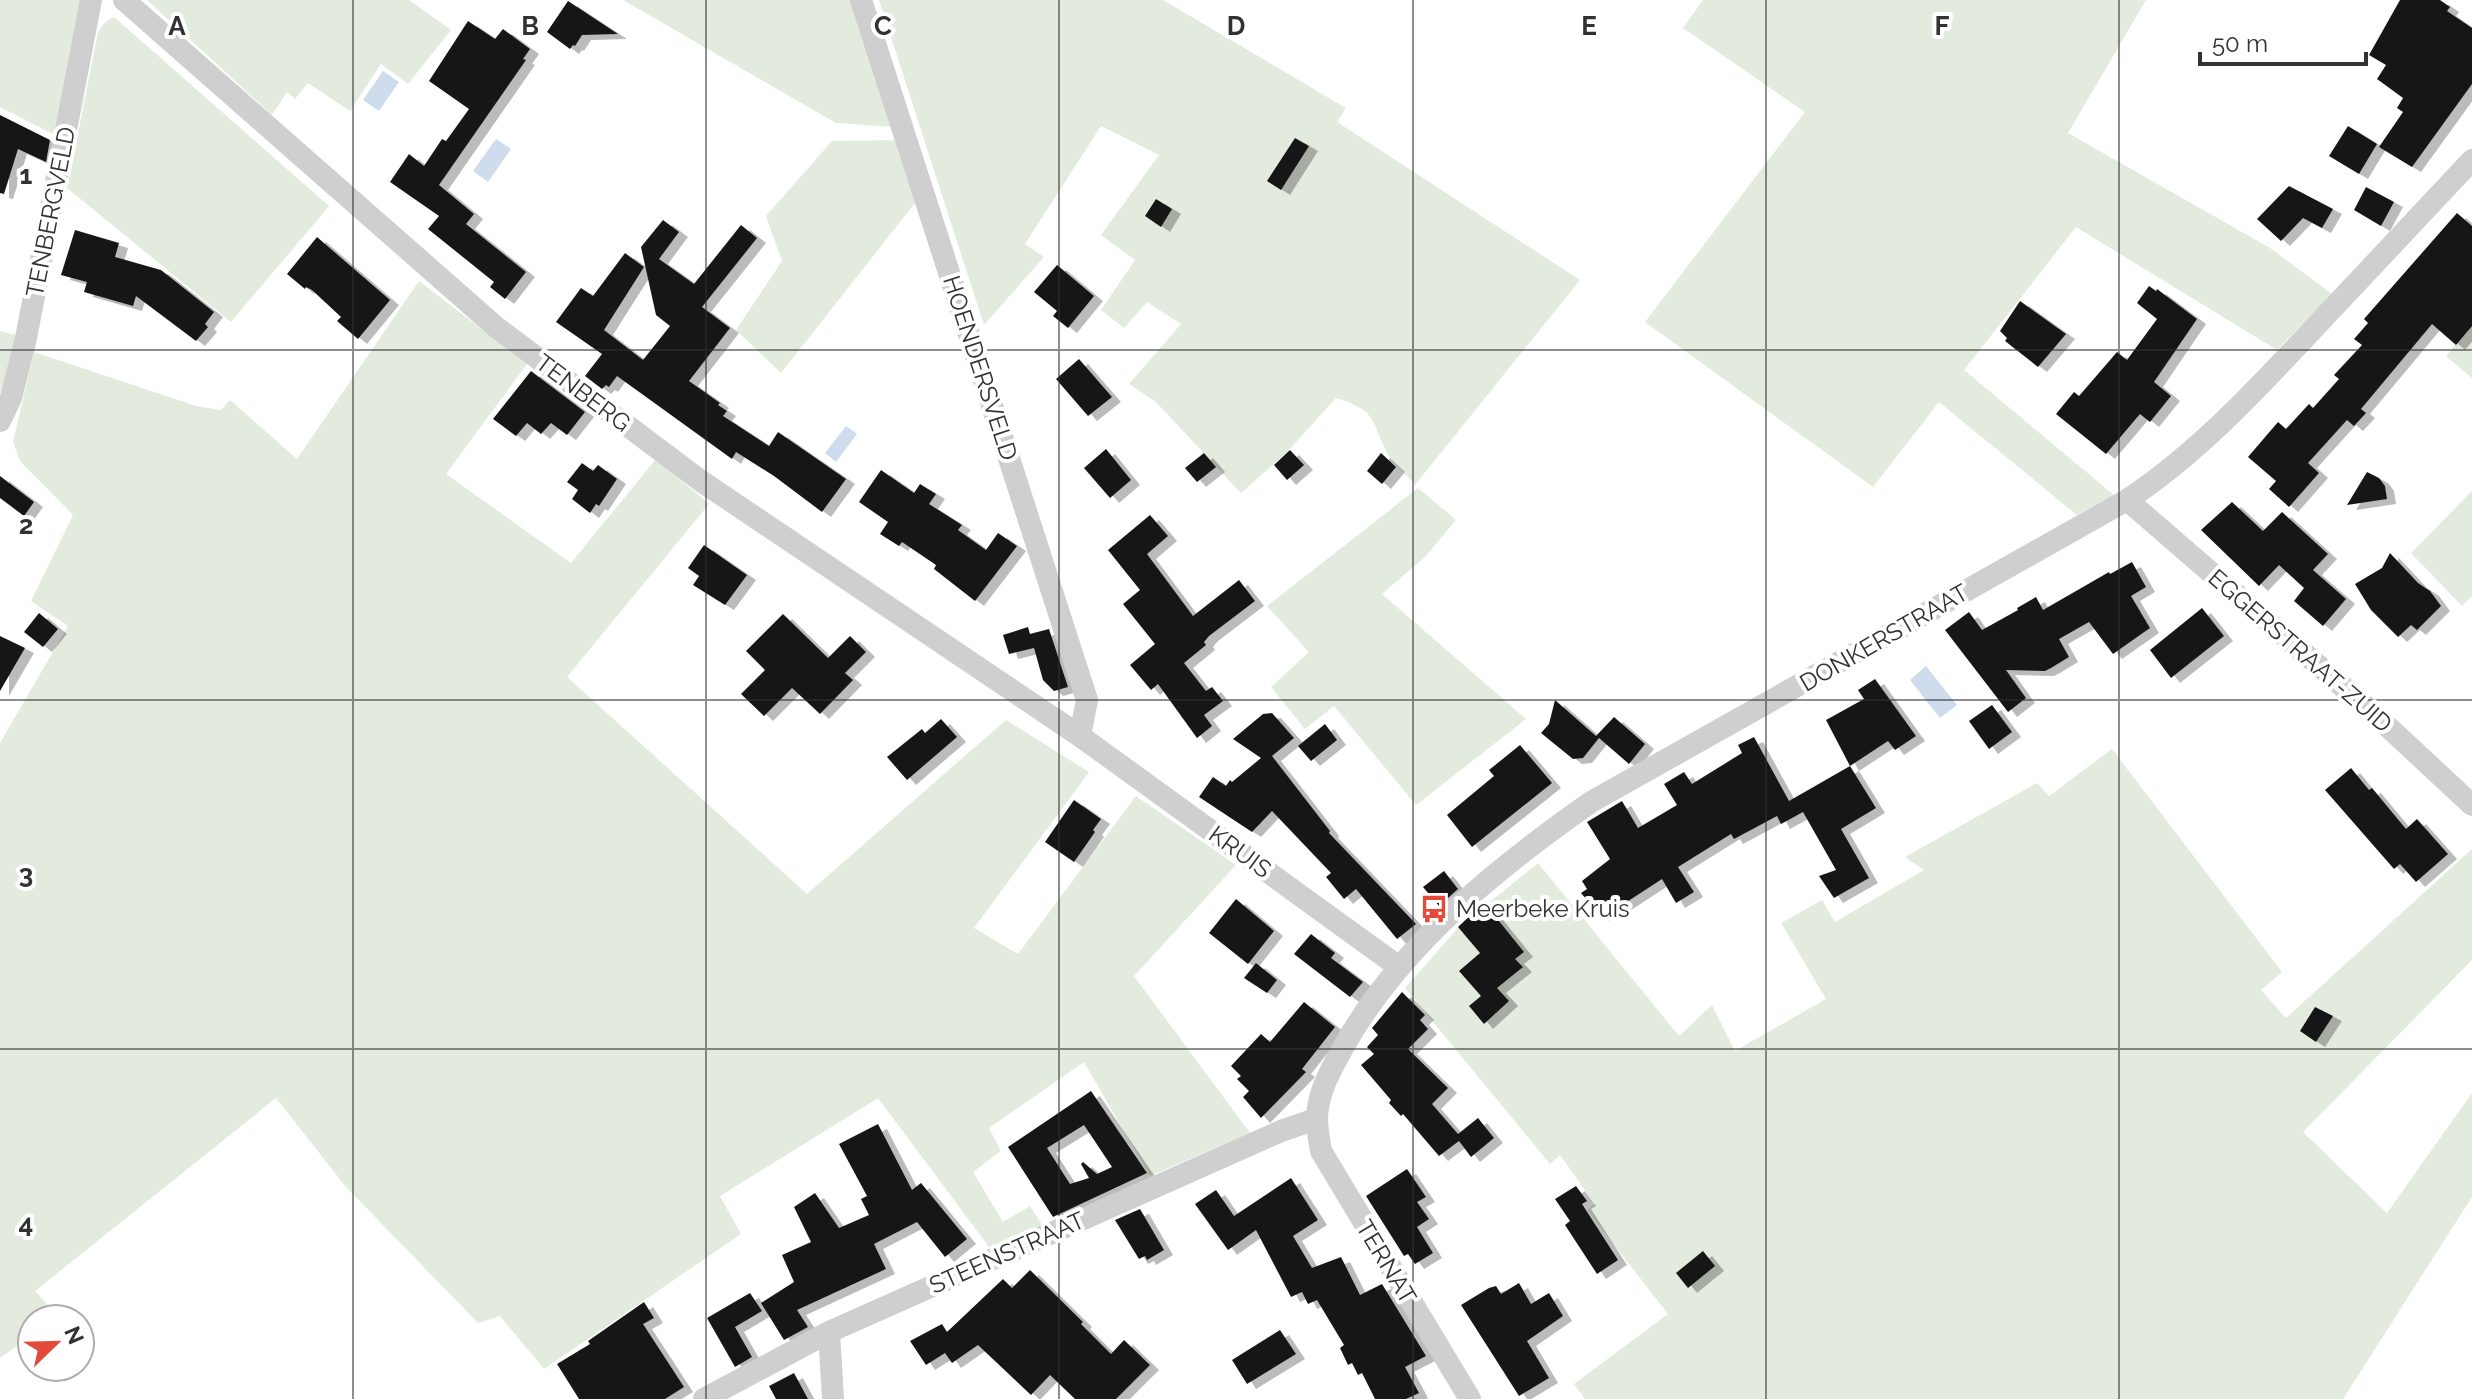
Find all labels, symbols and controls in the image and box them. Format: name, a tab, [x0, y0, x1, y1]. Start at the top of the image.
text: A	[168, 11, 186, 41]
text: B	[521, 11, 539, 41]
text: C	[874, 11, 892, 41]
text: D	[1227, 11, 1245, 41]
text: E	[1581, 11, 1597, 41]
text: F	[1935, 11, 1950, 41]
scale bar	[2200, 16, 2366, 66]
text: 50 m	[2212, 29, 2268, 58]
street label: TENBERGVELD	[20, 124, 81, 299]
text: 1	[20, 160, 33, 190]
street label: HOENDERSVELD	[937, 272, 1024, 464]
street label: TENBERG	[530, 348, 636, 438]
text: 2	[19, 510, 33, 540]
street label: EGGERSTRAAT-ZUID	[2203, 563, 2398, 738]
street label: DONKERSTRAAT	[1794, 577, 1973, 698]
street label: KRUIS	[1204, 819, 1277, 884]
text: 3	[19, 859, 33, 889]
bus stop icon: Meerbeke Kruis	[1419, 894, 1449, 924]
place label: Meerbeke Kruis	[1456, 894, 1630, 923]
street label: STEENSTRAAT	[925, 1205, 1089, 1300]
text: 4	[19, 1209, 33, 1239]
street label: TERNAT	[1350, 1215, 1423, 1309]
north arrow	[16, 1303, 96, 1383]
text: N	[59, 1322, 90, 1348]

